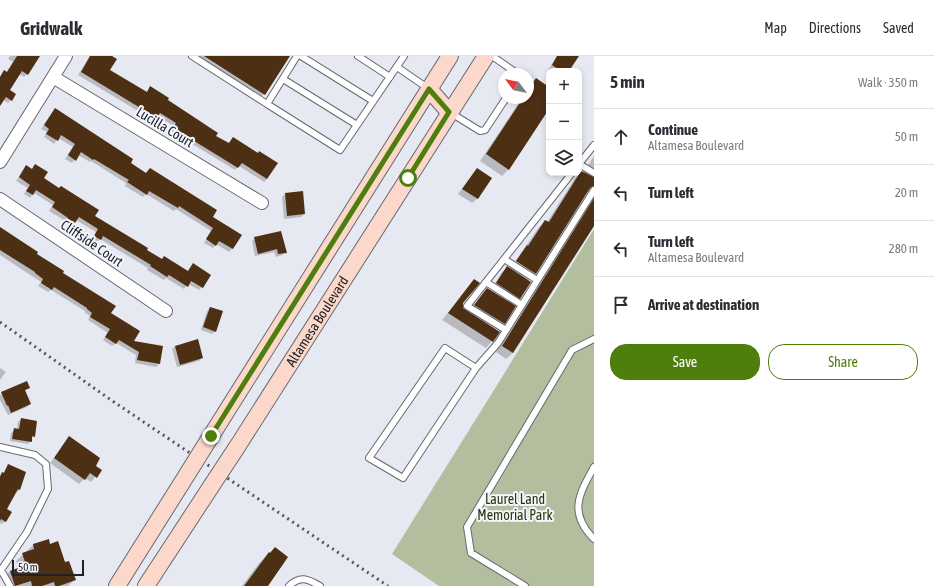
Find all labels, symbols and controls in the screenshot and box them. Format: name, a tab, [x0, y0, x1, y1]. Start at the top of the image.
text: Gridwalk	[20, 17, 82, 39]
text: Map	[764, 20, 787, 36]
text: Directions	[809, 20, 861, 36]
text: Saved	[883, 20, 914, 36]
north arrow	[498, 68, 534, 104]
map controls	[546, 68, 582, 176]
button: +	[546, 68, 582, 104]
text: 5 min	[610, 72, 645, 92]
text: Walk · 350 m	[858, 75, 918, 90]
street label: Lucilla Court	[133, 104, 197, 150]
button: −	[546, 104, 582, 140]
text: Continue	[648, 121, 698, 138]
icon: ahead	[610, 126, 632, 148]
text: 50 m	[895, 129, 918, 144]
text: Altamesa Boulevard	[648, 138, 744, 153]
button: layers	[546, 140, 582, 176]
route start	[399, 169, 417, 187]
icon: left	[610, 182, 632, 204]
text: Turn left	[648, 184, 694, 201]
text: 20 m	[895, 185, 918, 200]
street label: Cliffside Court	[58, 216, 126, 270]
text: Turn left	[648, 233, 694, 250]
icon: left	[610, 238, 632, 260]
text: 280 m	[889, 241, 918, 256]
text: Altamesa Boulevard	[648, 250, 744, 265]
street label: Altamesa Boulevard	[282, 273, 352, 369]
icon: arrive	[610, 294, 632, 316]
text: Arrive at destination	[648, 296, 759, 313]
button: Save	[610, 344, 760, 380]
button: Share	[768, 344, 918, 380]
route end	[202, 427, 220, 445]
park label: Laurel Land Memorial Park	[477, 491, 553, 523]
scale bar	[12, 558, 84, 577]
text: 50 m	[18, 561, 38, 573]

